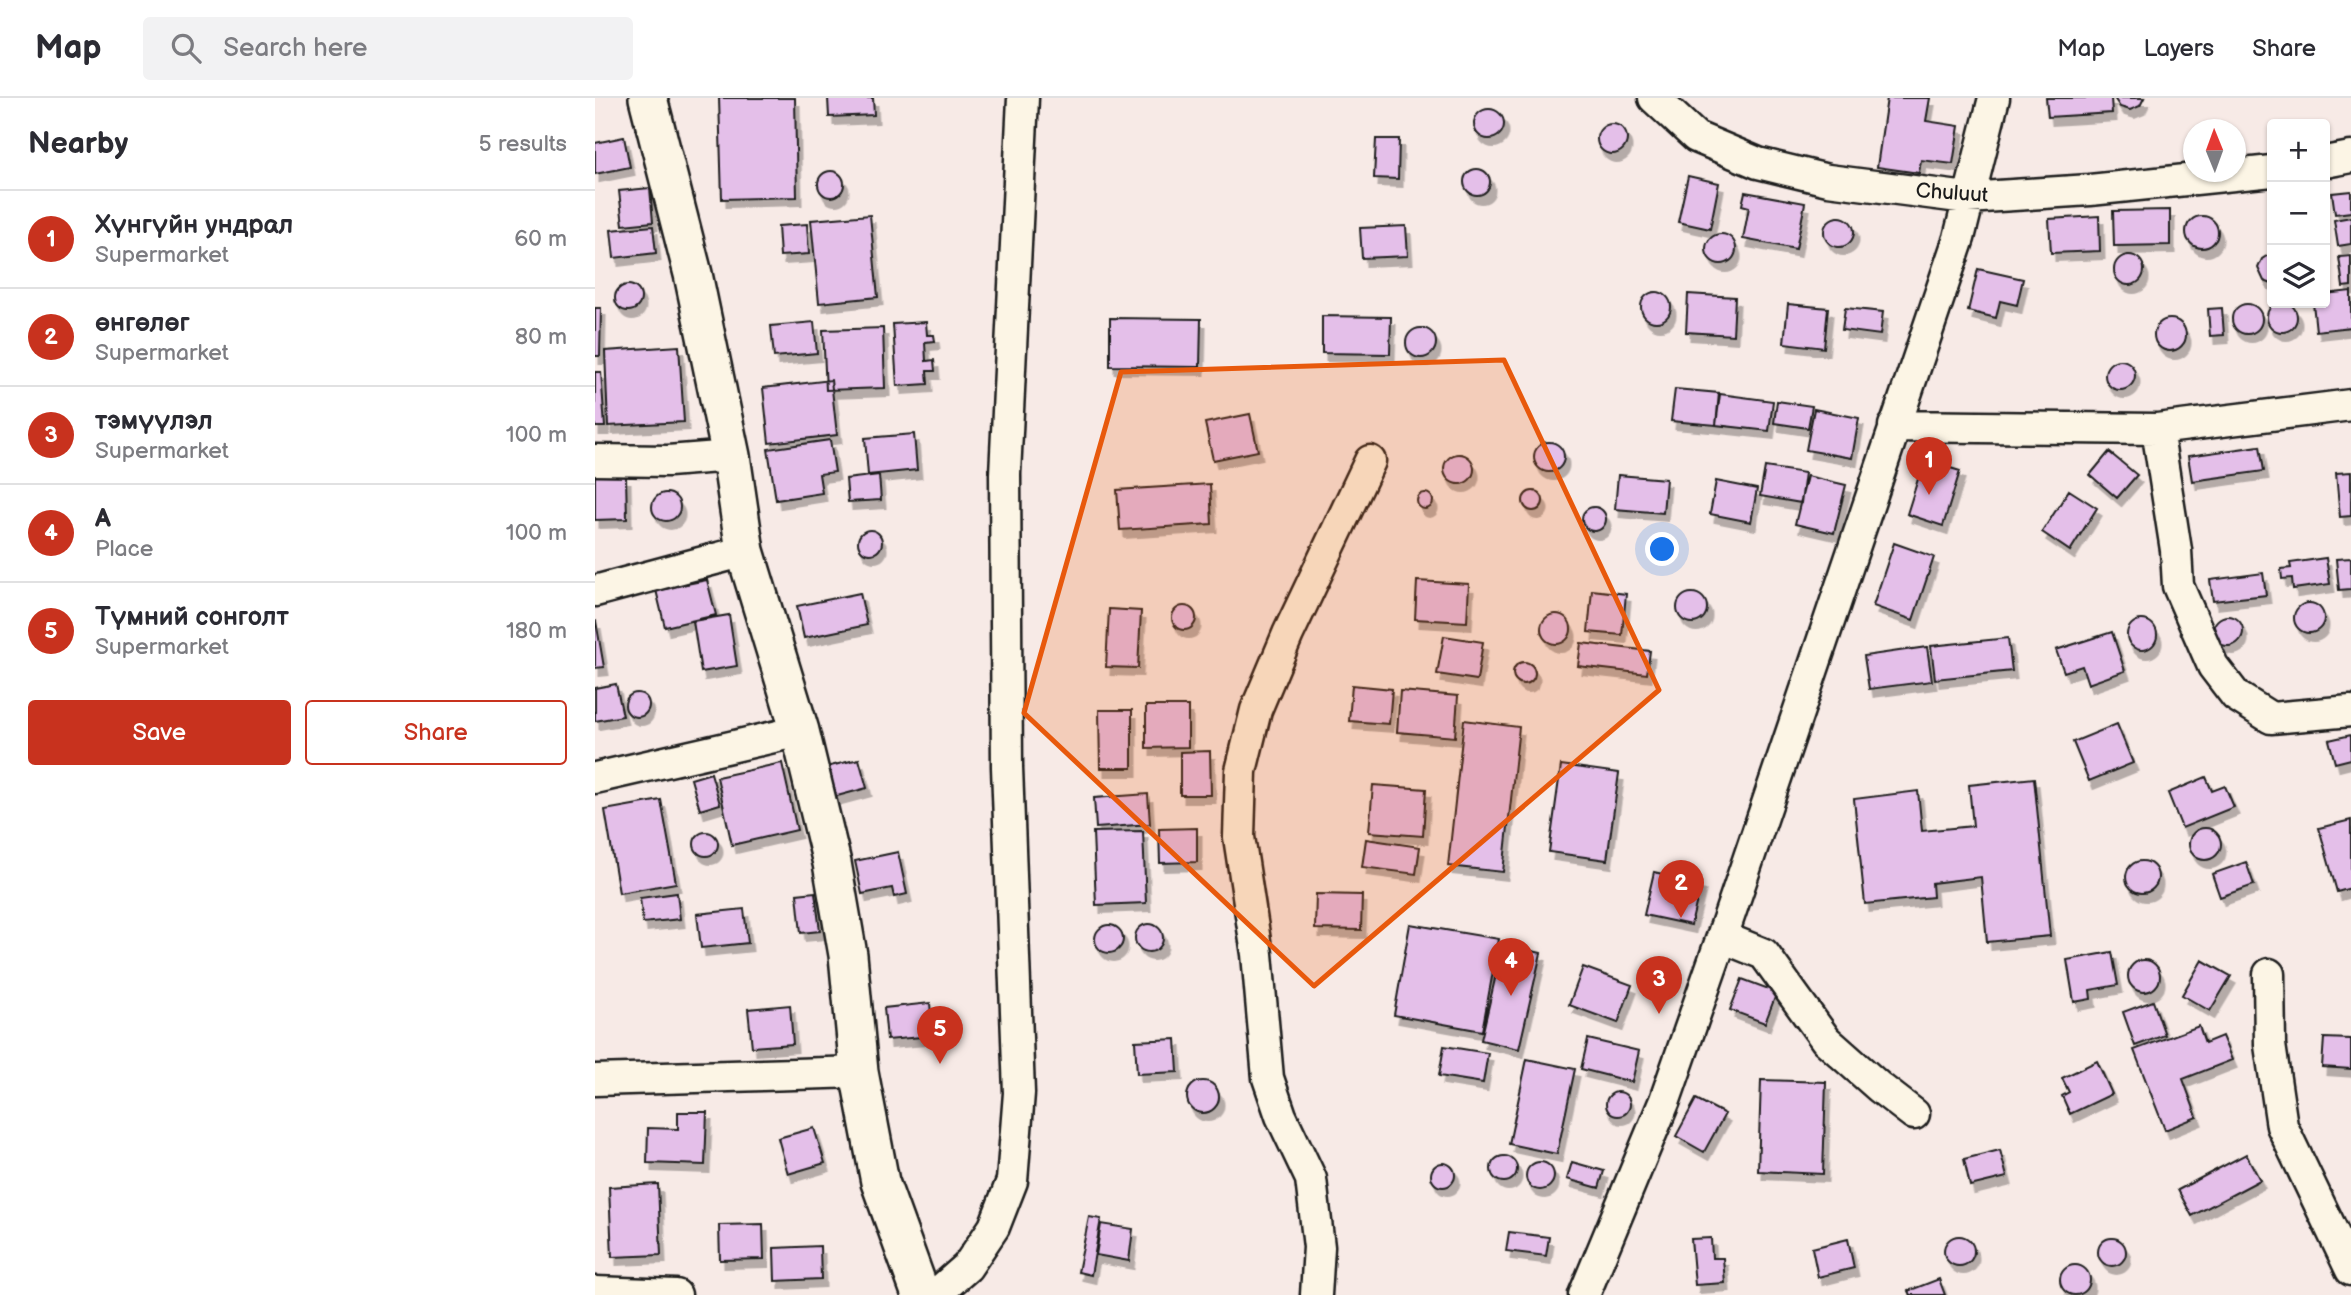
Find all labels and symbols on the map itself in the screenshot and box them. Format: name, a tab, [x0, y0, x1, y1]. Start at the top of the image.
north arrow	[2183, 119, 2246, 182]
street label: Chuluut	[1915, 178, 1990, 208]
pin: 1	[1906, 437, 1952, 495]
your location	[1645, 532, 1679, 566]
pin: 2	[1658, 860, 1704, 918]
pin: 4	[1488, 938, 1534, 996]
pin: 3	[1636, 956, 1682, 1014]
pin: 5	[917, 1006, 963, 1064]

